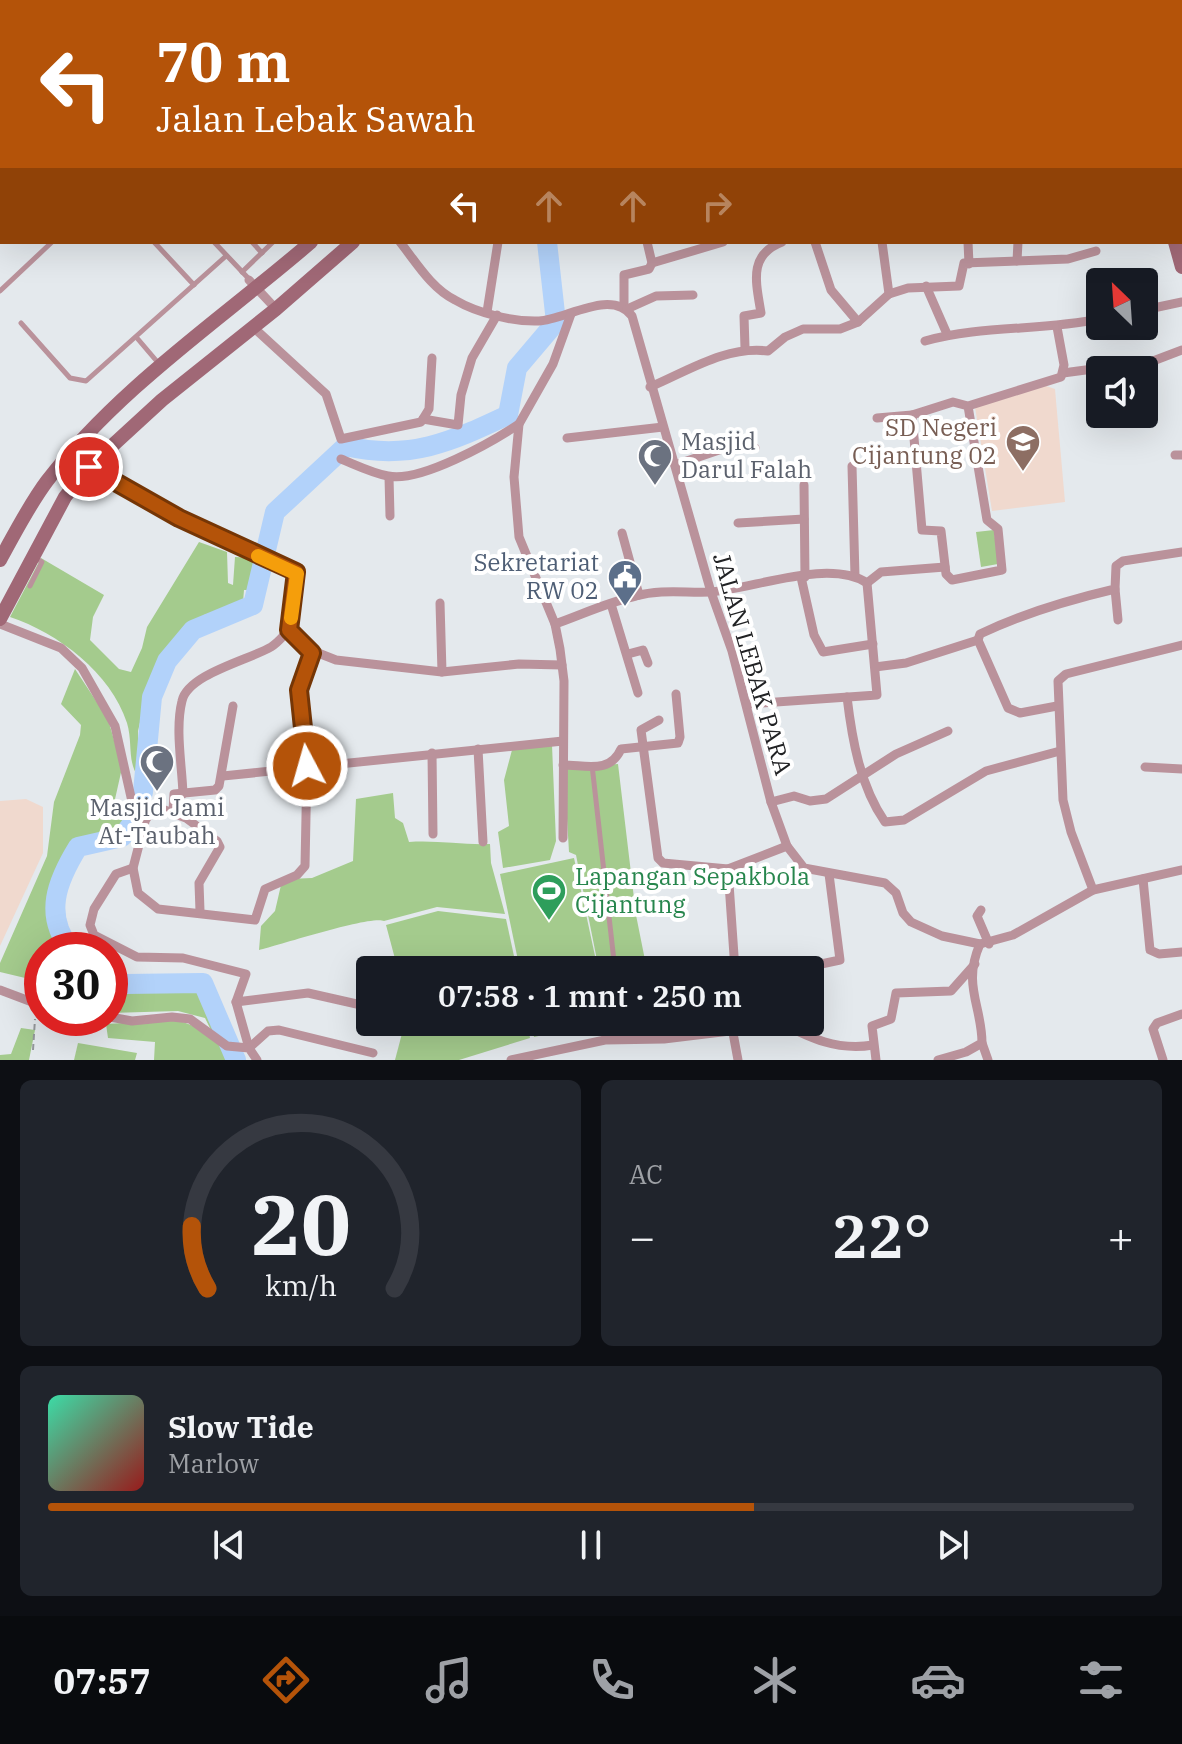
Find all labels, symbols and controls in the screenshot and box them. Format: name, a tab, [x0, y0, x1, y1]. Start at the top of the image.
text: 70 m	[156, 25, 291, 97]
icon: left	[24, 32, 128, 136]
text: Jalan Lebak Sawah	[156, 95, 476, 142]
icon: left	[443, 184, 487, 228]
icon: ahead	[527, 184, 571, 228]
icon: ahead	[611, 184, 655, 228]
icon: right	[695, 184, 739, 228]
north arrow	[1086, 268, 1158, 340]
map controls	[1086, 268, 1158, 428]
button: sound	[1086, 356, 1158, 428]
place label: SD Negeri Cijantung 02	[852, 411, 997, 471]
school or university icon: SD Negeri Cijantung 02	[1004, 423, 1042, 473]
place label: Masjid Darul Falah	[681, 425, 812, 485]
pin	[55, 433, 123, 501]
mosque icon: Masjid Darul Falah	[636, 437, 674, 487]
icon: arrive	[67, 445, 111, 489]
place label: Sekretariat RW 02	[473, 546, 599, 606]
street label: JALAN LEBAK PARA	[706, 549, 800, 779]
public building icon: Sekretariat RW 02	[606, 558, 644, 608]
position arrow	[265, 724, 349, 808]
mosque icon: Masjid Jami At-Taubah	[138, 743, 176, 793]
place label: Masjid Jami At-Taubah	[89, 791, 225, 851]
place label: Lapangan Sepakbola Cijantung	[575, 860, 810, 920]
sports icon: Lapangan Sepakbola Cijantung	[530, 872, 568, 922]
speed limit sign: 30	[24, 932, 128, 1036]
text: 07:58 · 1 mnt · 250 m	[438, 976, 742, 1015]
text: AC	[629, 1157, 663, 1191]
text: 20	[251, 1170, 350, 1278]
text: 22°	[831, 1196, 932, 1275]
text: −	[629, 1208, 655, 1265]
text: +	[1108, 1208, 1134, 1265]
text: km/h	[264, 1267, 337, 1304]
text: Slow Tide	[168, 1407, 314, 1446]
text: Marlow	[168, 1446, 259, 1480]
icon: previous	[207, 1523, 251, 1567]
icon: pause	[569, 1523, 613, 1567]
icon: next	[931, 1523, 975, 1567]
icon: directions	[258, 1652, 314, 1708]
icon: music	[421, 1652, 477, 1708]
icon: phone	[584, 1652, 640, 1708]
icon: climate	[747, 1652, 803, 1708]
icon: car	[910, 1652, 966, 1708]
icon: filters	[1073, 1652, 1129, 1708]
text: 07:57	[53, 1657, 151, 1704]

